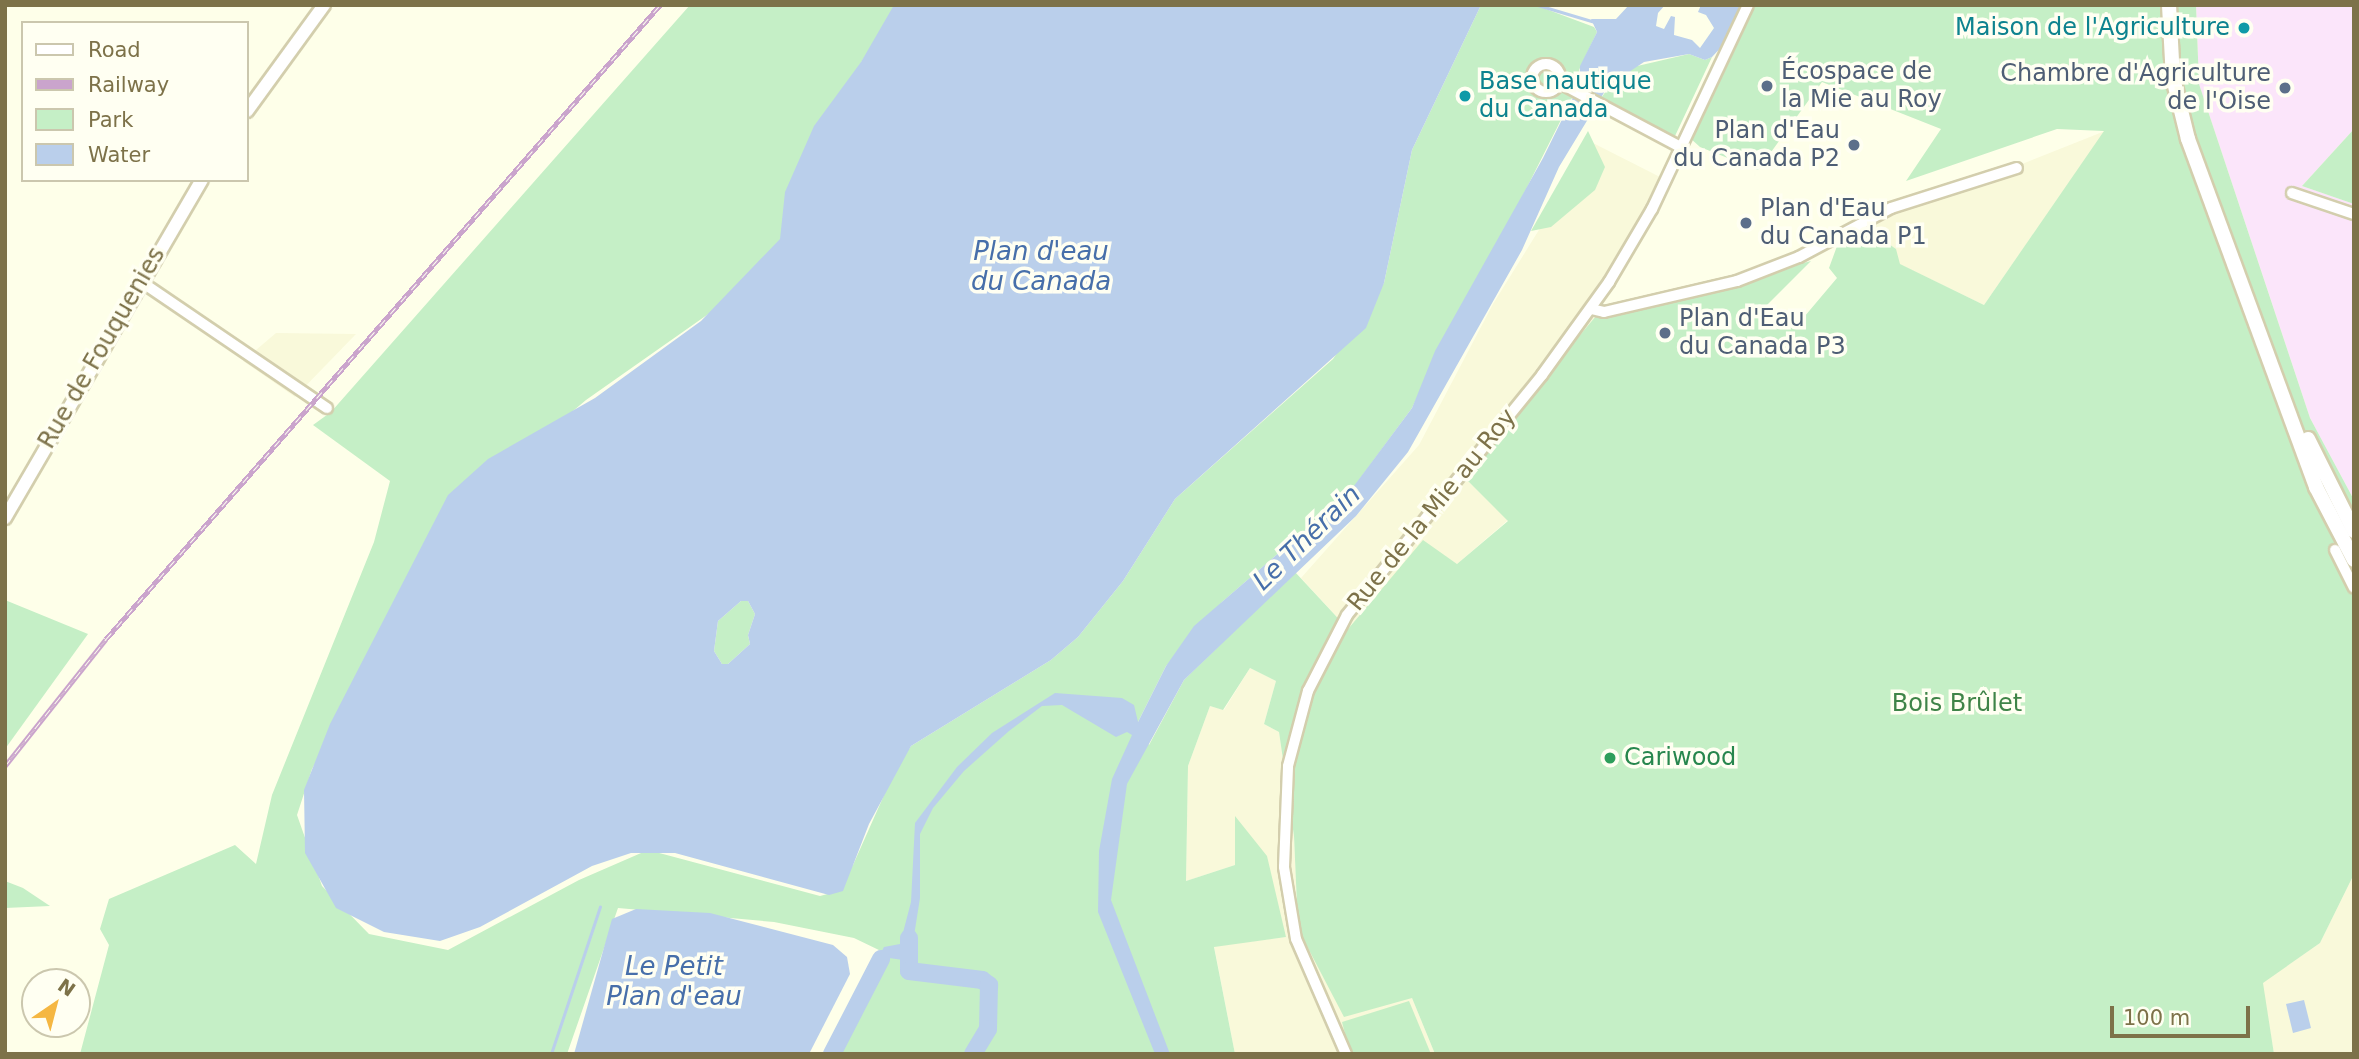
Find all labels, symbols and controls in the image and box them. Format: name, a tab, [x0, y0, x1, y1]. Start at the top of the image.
place label: Maison de l'Agriculture	[1955, 14, 2230, 42]
marker: Maison de l'Agriculture	[2236, 20, 2252, 36]
legend	[21, 21, 248, 182]
text: Road	[88, 38, 141, 62]
place label: Écospace de la Mie au Roy	[1781, 58, 1942, 114]
place label: Chambre d'Agriculture de l'Oise	[2000, 60, 2271, 116]
place label: Base nautique du Canada	[1479, 68, 1651, 124]
text: Railway	[88, 73, 169, 97]
marker: Écospace de la Mie au Roy	[1759, 78, 1775, 94]
marker: Chambre d'Agriculture de l'Oise	[2277, 80, 2293, 96]
marker: Base nautique du Canada	[1457, 88, 1473, 104]
text: Park	[88, 108, 133, 132]
place label: Plan d'Eau du Canada P2	[1673, 117, 1840, 173]
marker: Plan d'Eau du Canada P2	[1846, 137, 1862, 153]
text: Water	[88, 143, 150, 167]
place label: Plan d'Eau du Canada P1	[1760, 195, 1927, 251]
marker: Plan d'Eau du Canada P1	[1738, 215, 1754, 231]
water label: Plan d'eau du Canada	[971, 236, 1111, 298]
street label: Rue de Fouquenies	[33, 242, 171, 454]
place label: Plan d'Eau du Canada P3	[1679, 305, 1846, 361]
marker: Plan d'Eau du Canada P3	[1657, 325, 1673, 341]
street label: Rue de la Mie au Roy	[1342, 403, 1522, 617]
water label: Le Thérain	[1247, 479, 1367, 597]
park label: Bois Brûlet	[1892, 690, 2022, 718]
place label: Cariwood	[1624, 744, 1736, 772]
marker: Cariwood	[1602, 750, 1618, 766]
water label: Le Petit Plan d'eau	[606, 951, 742, 1012]
north arrow	[21, 968, 91, 1038]
text: N	[54, 974, 80, 1001]
scale bar	[2114, 992, 2254, 1036]
text: 100 m	[2123, 1006, 2190, 1030]

